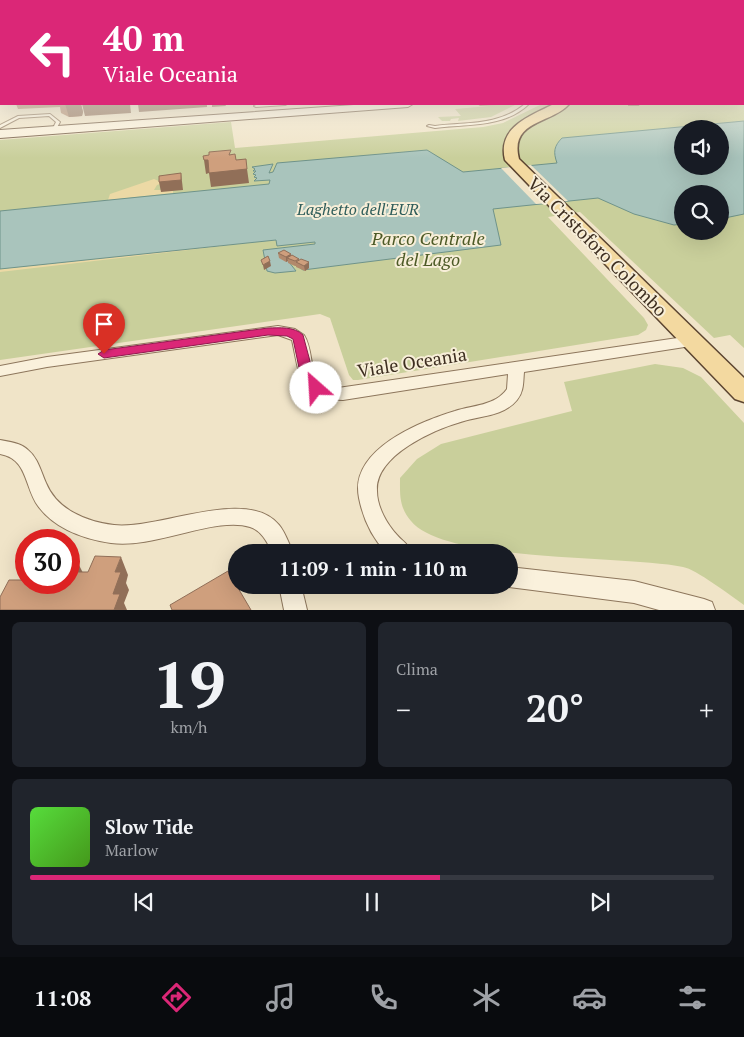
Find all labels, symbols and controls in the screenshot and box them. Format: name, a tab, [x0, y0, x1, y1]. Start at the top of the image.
text: 40 m	[103, 15, 184, 61]
icon: left	[20, 20, 85, 85]
text: Viale Oceania	[103, 59, 238, 88]
map controls	[674, 120, 729, 240]
button: sound	[674, 120, 729, 175]
street label: Via Cristoforo Colombo	[523, 171, 673, 321]
button: search	[674, 185, 729, 240]
water label: Laghetto dell'EUR	[296, 198, 419, 220]
park label: Parco Centrale del Lago	[370, 226, 485, 271]
pin	[83, 303, 125, 354]
icon: arrive	[90, 310, 118, 338]
street label: Viale Oceania	[355, 342, 468, 383]
position arrow	[289, 361, 341, 413]
speed limit sign: 30	[15, 529, 80, 594]
text: 11:09 · 1 min · 110 m	[279, 556, 467, 581]
text: 19	[152, 640, 226, 727]
text: Clima	[396, 658, 438, 680]
text: 20°	[526, 683, 584, 733]
text: −	[396, 691, 411, 728]
text: +	[699, 691, 714, 728]
text: km/h	[171, 716, 207, 738]
text: Slow Tide	[105, 814, 194, 839]
text: Marlow	[105, 839, 158, 861]
icon: previous	[130, 888, 158, 916]
icon: pause	[358, 888, 386, 916]
icon: next	[586, 888, 614, 916]
icon: directions	[159, 980, 194, 1015]
icon: music	[263, 980, 298, 1015]
icon: phone	[366, 980, 401, 1015]
icon: climate	[469, 980, 504, 1015]
icon: car	[572, 980, 607, 1015]
icon: filters	[675, 980, 710, 1015]
text: 11:08	[34, 983, 91, 1012]

